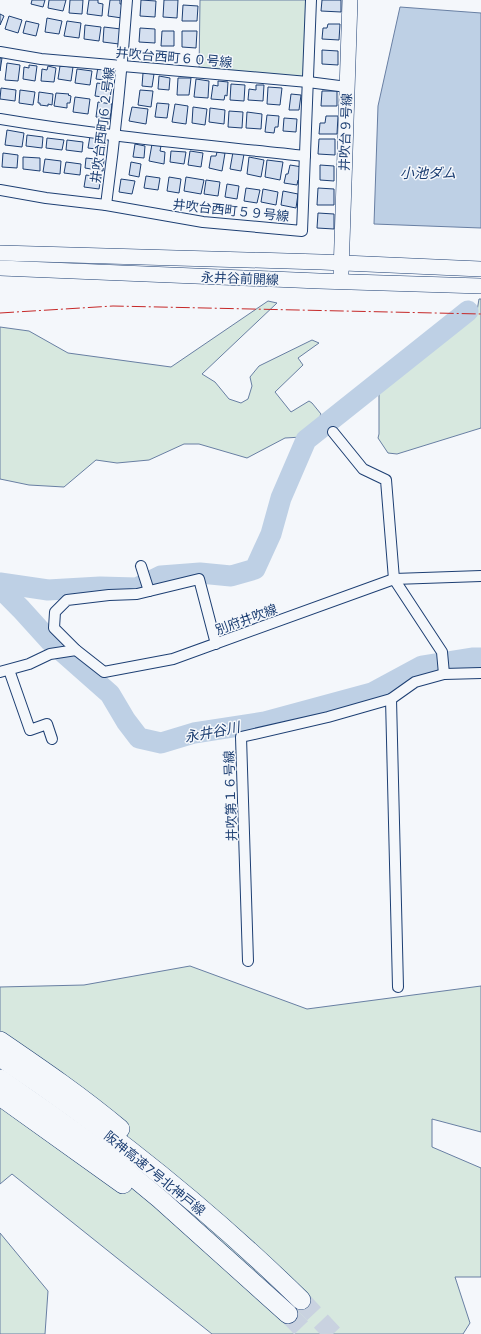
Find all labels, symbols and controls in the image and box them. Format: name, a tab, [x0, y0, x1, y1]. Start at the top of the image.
street label: 井吹台西町６０号線	[115, 45, 233, 71]
street label: 井吹台西町６２号線	[88, 66, 118, 184]
street label: 井吹台９号線	[337, 93, 355, 171]
water label: 小池ダム	[400, 165, 456, 182]
street label: 井吹台西町５９号線	[172, 197, 290, 225]
street label: 永井谷前開線	[201, 270, 279, 288]
street label: 別府井吹線	[213, 601, 280, 639]
water label: 永井谷川	[183, 718, 243, 746]
street label: 井吹第１６号線	[221, 750, 241, 842]
street label: 阪神高速7号北神戸線	[101, 1128, 208, 1219]

